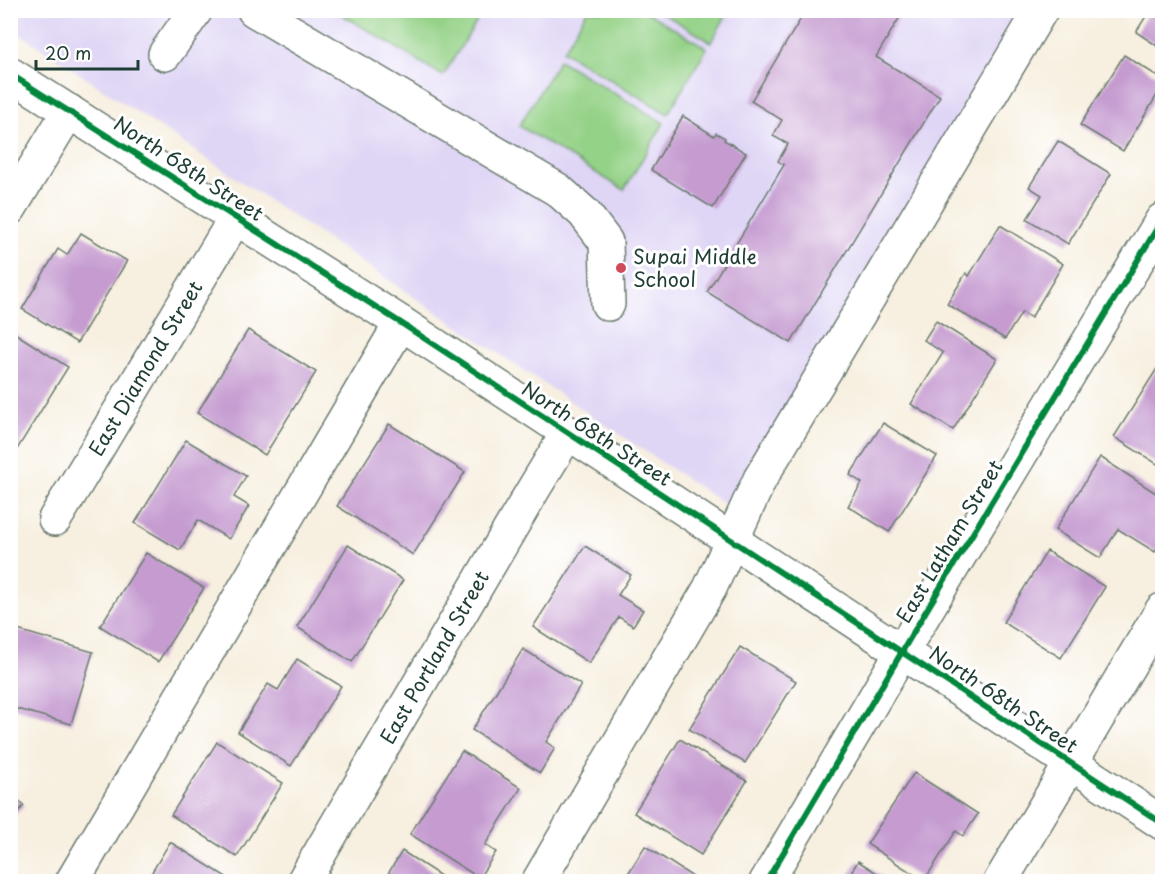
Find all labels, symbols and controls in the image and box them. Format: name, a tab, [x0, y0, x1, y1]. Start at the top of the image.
scale bar	[36, 33, 138, 71]
text: 20 m	[45, 39, 91, 66]
street label: North 68th Street	[108, 108, 270, 228]
place label: Supai Middle School	[633, 241, 757, 294]
marker: Supai Middle School	[614, 261, 628, 275]
street label: East Diamond Street	[81, 274, 209, 461]
street label: North 68th Street	[516, 373, 678, 493]
street label: East Latham Street	[888, 454, 1010, 628]
street label: East Portland Street	[372, 565, 496, 749]
street label: North 68th Street	[924, 638, 1084, 760]

